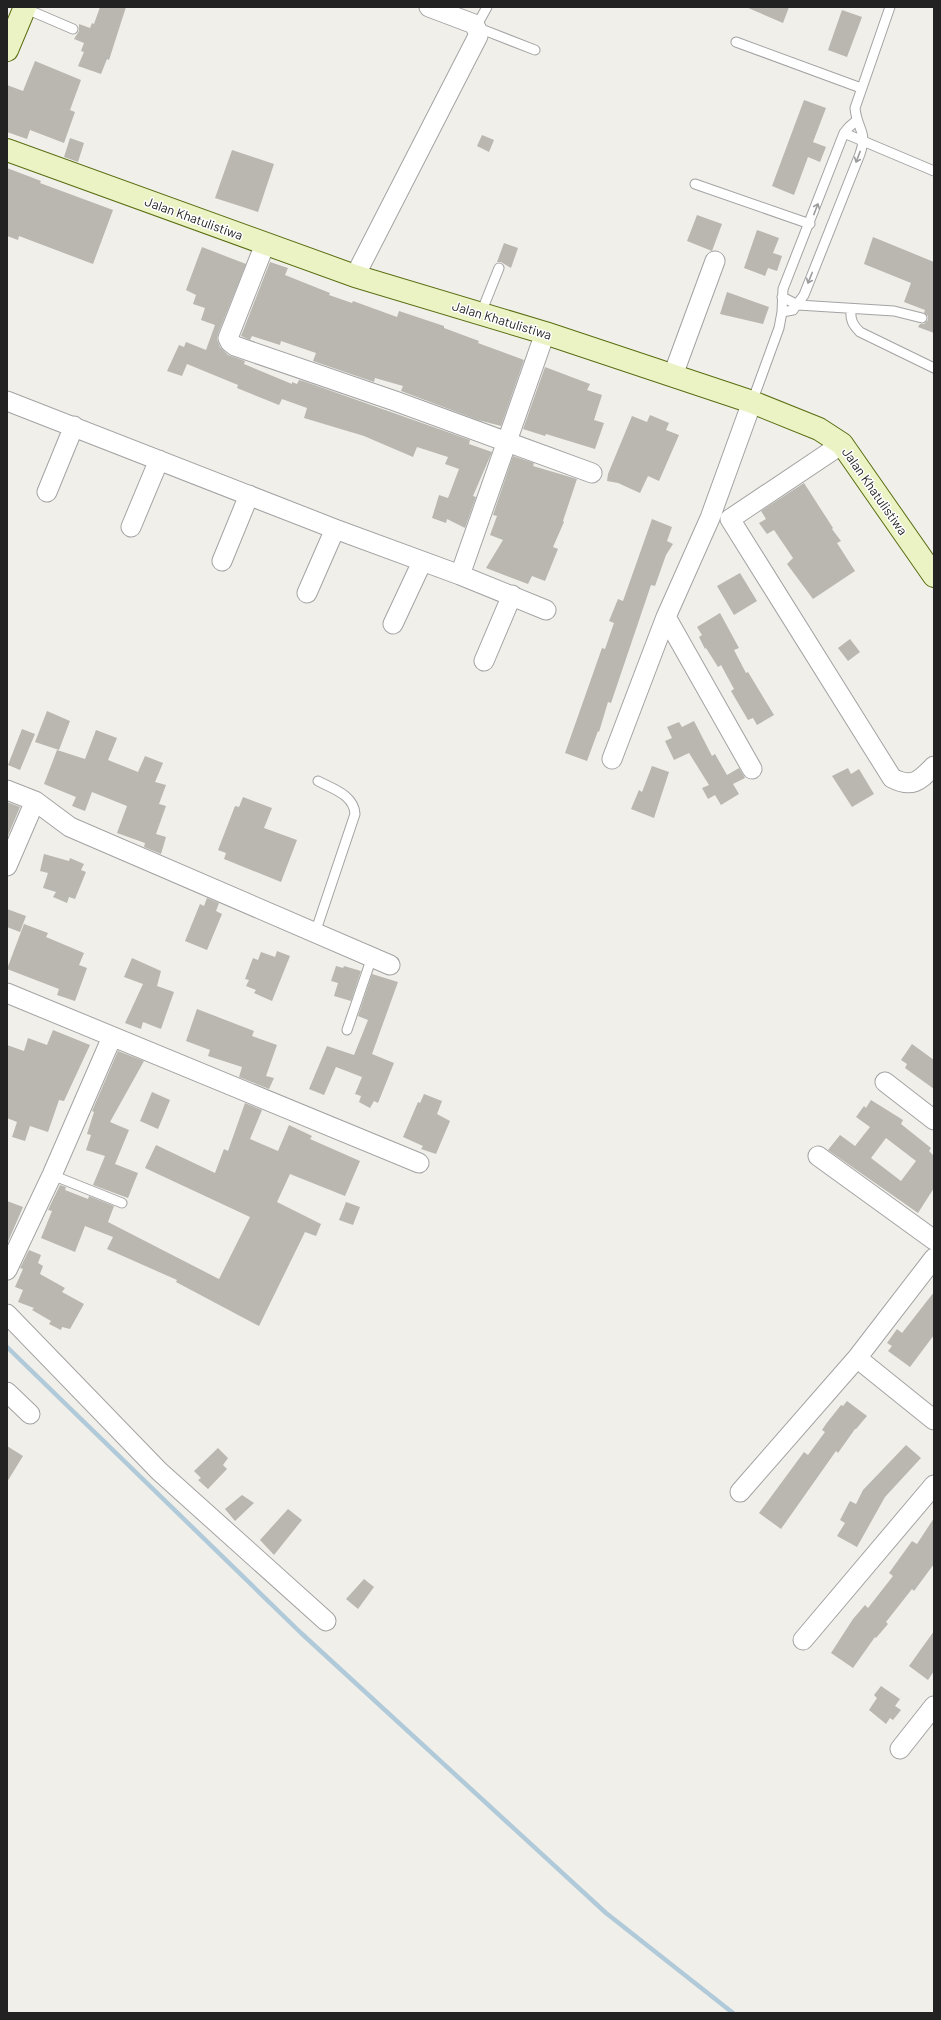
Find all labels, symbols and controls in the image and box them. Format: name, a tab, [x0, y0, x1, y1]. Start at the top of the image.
one-way arrow	[854, 151, 862, 163]
street label: Jalan Khatulistiwa	[143, 193, 245, 243]
one-way arrow	[812, 204, 820, 216]
one-way arrow	[806, 272, 814, 284]
street label: Jalan Khatulistiwa	[450, 297, 554, 343]
street label: Jalan Khatulistiwa	[839, 444, 911, 538]

